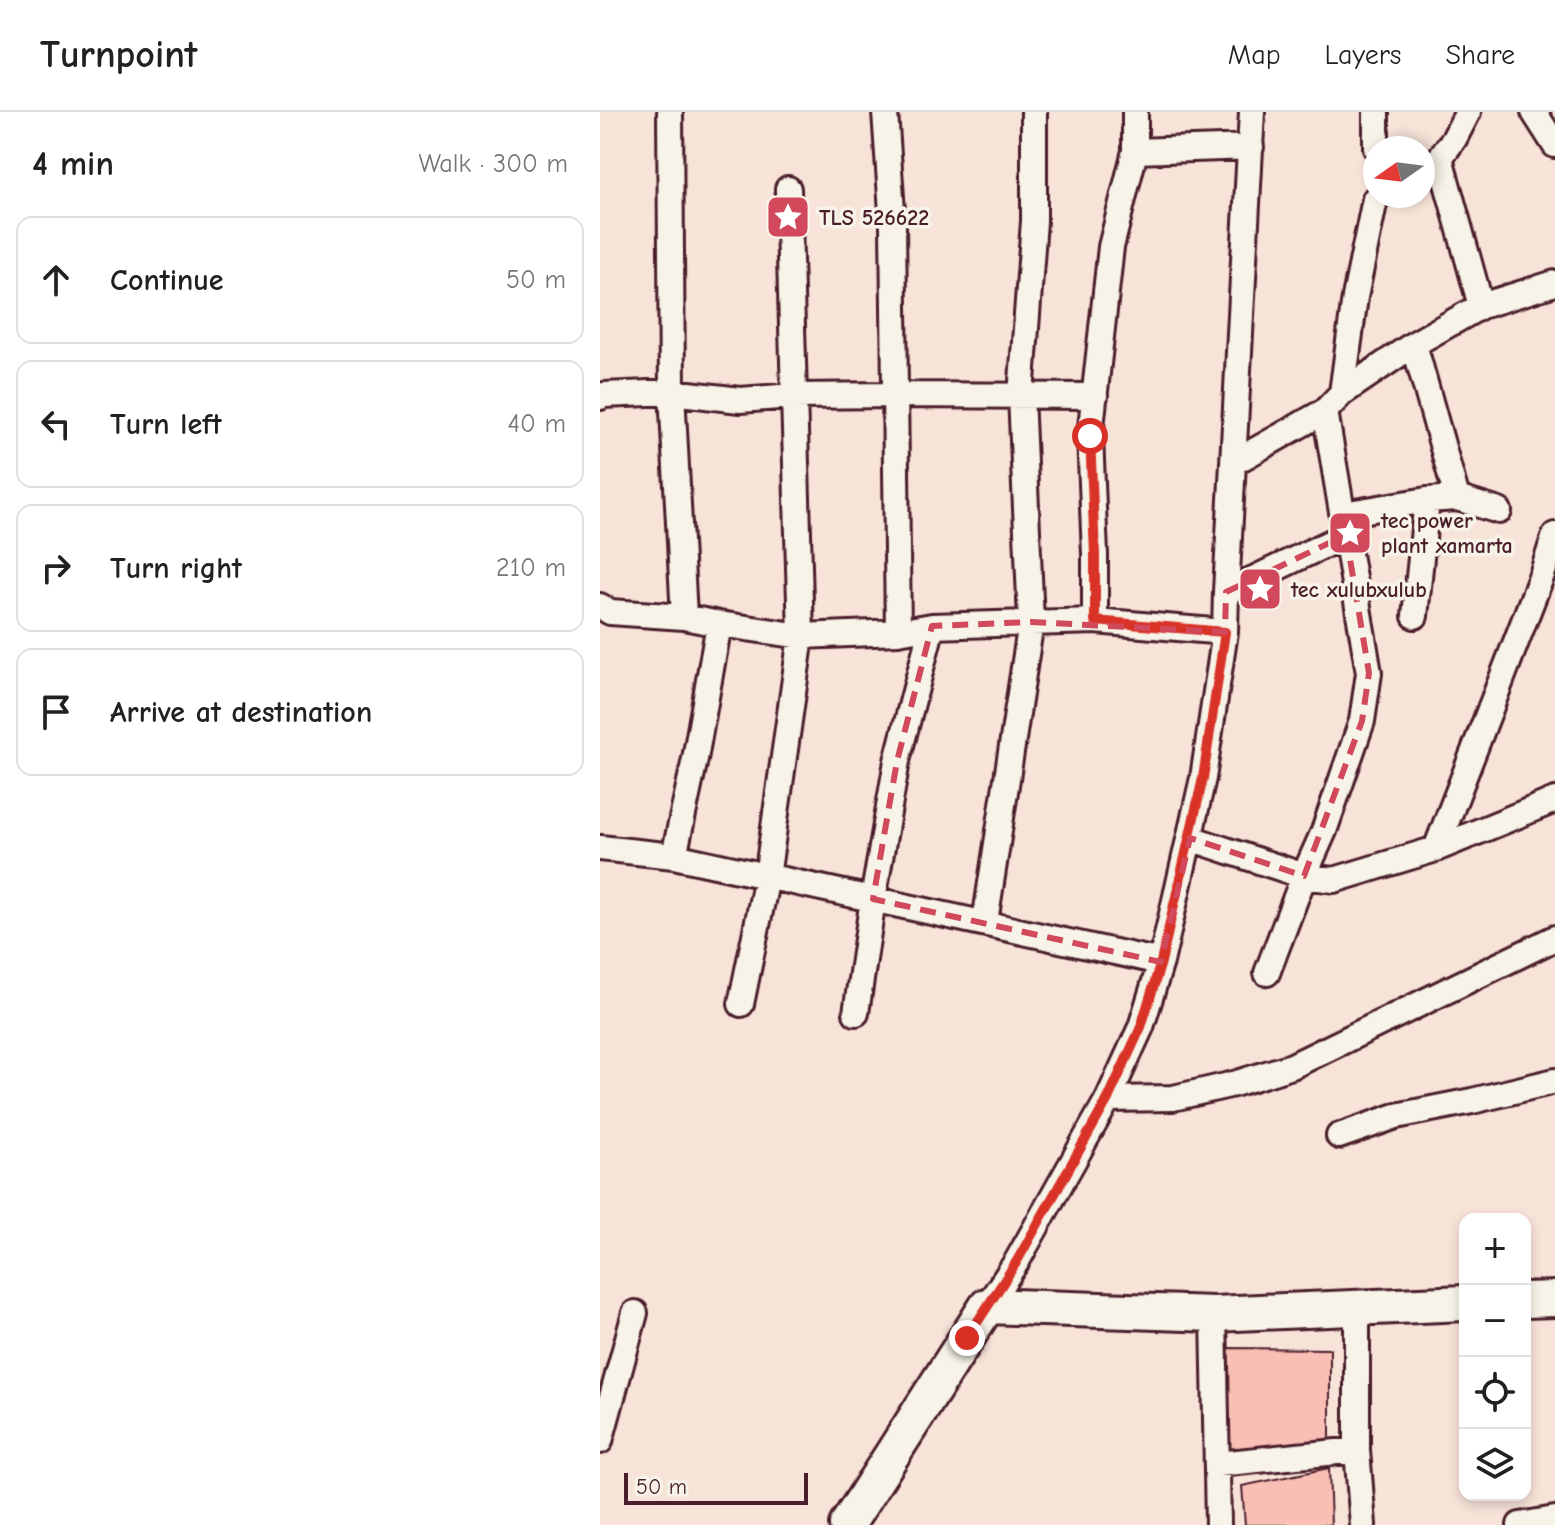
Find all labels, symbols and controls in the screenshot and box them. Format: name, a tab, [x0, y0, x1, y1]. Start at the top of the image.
text: Turnpoint	[40, 33, 197, 77]
text: Map	[1228, 39, 1281, 71]
text: Layers	[1325, 39, 1401, 71]
text: Share	[1445, 39, 1515, 71]
north arrow	[1363, 136, 1435, 208]
text: 4 min	[32, 144, 114, 184]
text: Walk · 300 m	[419, 149, 568, 179]
place icon: TLS 526622	[764, 193, 812, 241]
place label: TLS 526622	[819, 205, 929, 231]
icon: ahead	[34, 258, 78, 302]
text: Continue	[110, 263, 224, 298]
text: 50 m	[506, 265, 566, 295]
icon: left	[34, 402, 78, 446]
text: Turn left	[110, 407, 222, 442]
text: 40 m	[507, 409, 566, 439]
route start	[1072, 418, 1108, 454]
place label: tec power plant xamarta	[1380, 508, 1513, 559]
place icon: tec power plant xamarta	[1326, 509, 1374, 557]
icon: right	[34, 546, 78, 590]
text: Turn right	[110, 551, 242, 586]
text: 210 m	[496, 553, 566, 583]
place icon: tec xulubxulub	[1236, 565, 1284, 613]
place label: tec xulubxulub	[1290, 577, 1427, 603]
icon: arrive	[34, 690, 78, 734]
text: Arrive at destination	[110, 695, 372, 730]
map controls	[1459, 1213, 1531, 1501]
button: +	[1459, 1213, 1531, 1285]
button: −	[1459, 1285, 1531, 1357]
route end	[949, 1320, 985, 1356]
button: locate	[1459, 1357, 1531, 1429]
button: layers	[1459, 1429, 1531, 1501]
scale bar	[624, 1469, 808, 1505]
text: 50 m	[636, 1474, 687, 1500]

